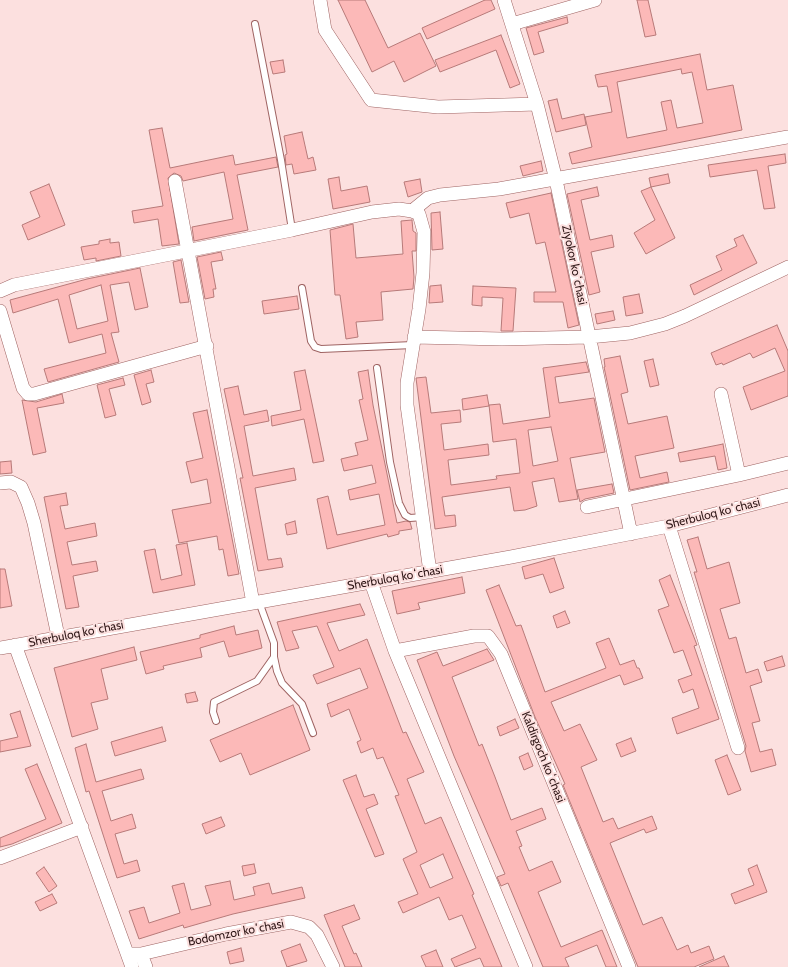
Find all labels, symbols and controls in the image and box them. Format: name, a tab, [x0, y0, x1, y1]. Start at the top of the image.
street label: Ziyokor koʻchasi	[559, 224, 589, 306]
street label: Sherbuloq koʻchasi	[664, 495, 762, 533]
street label: Sherbuloq koʻchasi	[346, 563, 444, 593]
street label: Sherbuloq koʻchasi	[27, 618, 125, 650]
street label: Kaldirgoch koʻchasi	[518, 709, 568, 805]
street label: Bodomzor koʻchasi	[187, 917, 285, 949]

